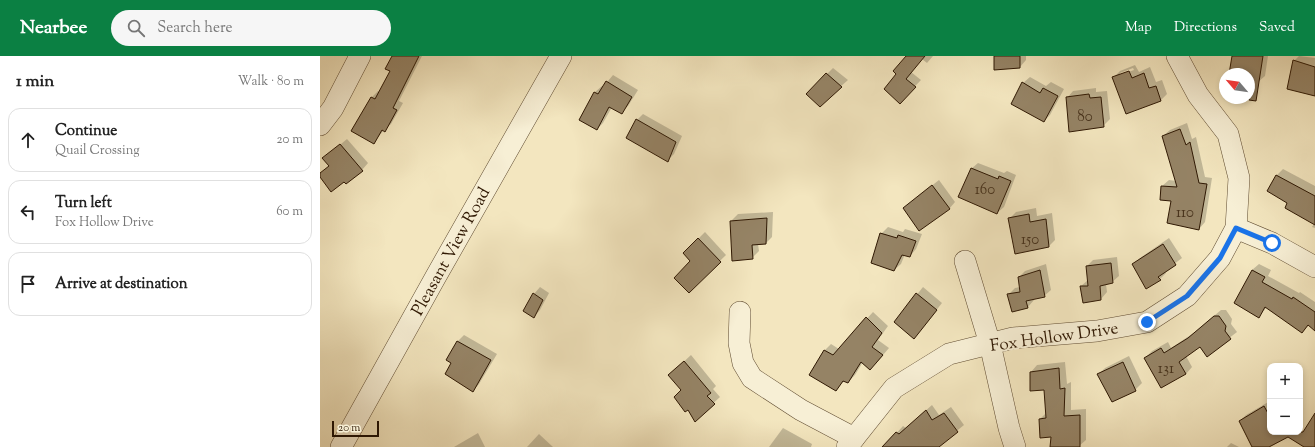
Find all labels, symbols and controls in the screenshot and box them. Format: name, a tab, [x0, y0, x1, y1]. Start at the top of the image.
search box	[111, 10, 391, 46]
text: Nearbee	[20, 15, 87, 42]
icon: search	[125, 17, 147, 39]
text: Search here	[157, 18, 233, 39]
text: Map	[1125, 18, 1152, 38]
text: Directions	[1174, 18, 1237, 38]
text: Saved	[1259, 18, 1295, 38]
north arrow	[1219, 68, 1255, 104]
text: 1 min	[16, 70, 54, 94]
text: Walk · 80 m	[238, 73, 304, 91]
house number: 80	[1077, 107, 1093, 128]
text: Continue	[55, 121, 117, 142]
icon: ahead	[17, 129, 39, 151]
text: 20 m	[277, 131, 303, 149]
text: Quail Crossing	[55, 142, 140, 160]
house number: 160	[975, 180, 995, 201]
street label: Pleasant View Road	[406, 183, 497, 321]
text: Turn left	[55, 193, 112, 214]
icon: left	[17, 201, 39, 223]
text: 60 m	[276, 203, 303, 221]
house number: 110	[1176, 203, 1194, 224]
text: Fox Hollow Drive	[55, 214, 154, 232]
house number: 150	[1021, 230, 1039, 251]
route start	[1263, 234, 1281, 252]
icon: arrive	[17, 273, 39, 295]
text: Arrive at destination	[55, 274, 188, 295]
route end	[1138, 313, 1156, 331]
street label: Fox Hollow Drive	[989, 317, 1120, 359]
house number: 131	[1158, 359, 1174, 380]
map controls	[1267, 363, 1303, 435]
button: +	[1267, 363, 1303, 399]
button: −	[1267, 399, 1303, 435]
scale bar	[332, 419, 379, 438]
text: 20 m	[338, 420, 360, 436]

